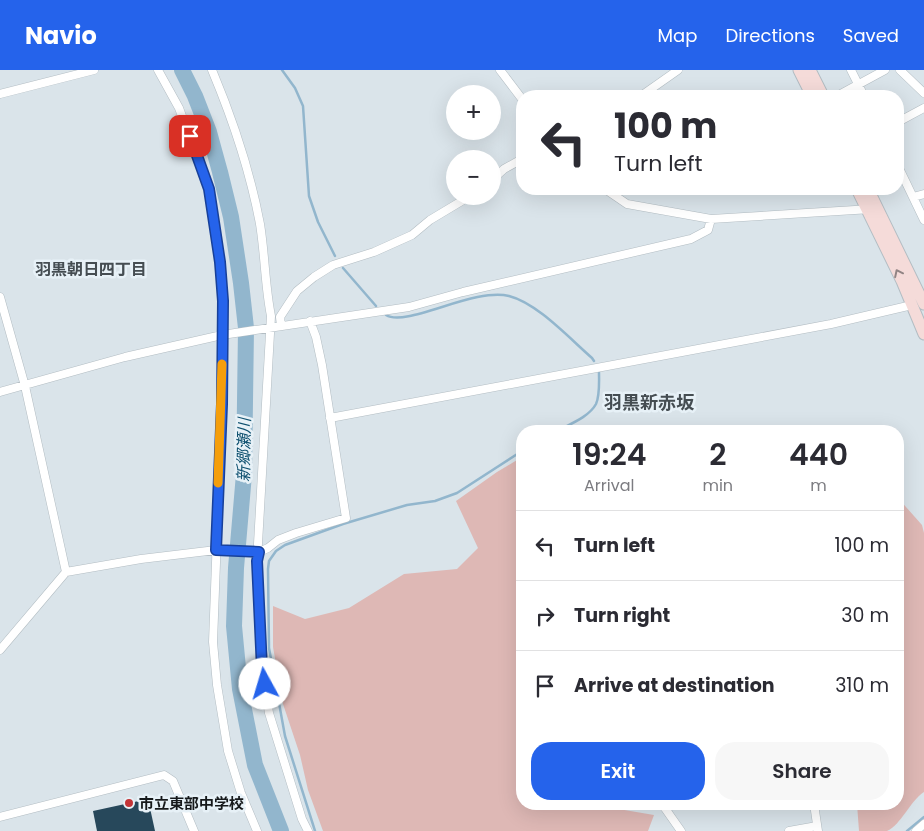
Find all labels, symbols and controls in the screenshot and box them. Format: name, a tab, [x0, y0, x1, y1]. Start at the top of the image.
text: Navio	[25, 19, 97, 52]
text: Map	[658, 23, 697, 48]
text: Directions	[725, 23, 815, 48]
text: Saved	[843, 23, 899, 48]
map controls	[446, 85, 501, 205]
button: +	[446, 85, 501, 140]
text: 100 m	[614, 101, 717, 150]
icon: left	[531, 110, 596, 175]
pin	[169, 115, 211, 157]
icon: arrive	[176, 122, 204, 150]
text: Turn left	[614, 148, 702, 179]
button: −	[446, 150, 501, 205]
district label: 羽黒朝日四丁目	[35, 258, 147, 281]
one-way arrow	[894, 269, 904, 278]
district label: 羽黒新赤坂	[604, 390, 695, 415]
water label: 新郷瀬川	[232, 416, 256, 482]
text: 19:24	[572, 433, 647, 476]
text: 2	[709, 433, 726, 476]
text: 440	[789, 433, 848, 476]
text: Arrival	[584, 474, 634, 497]
text: min	[702, 474, 733, 497]
text: m	[810, 474, 827, 497]
icon: left	[531, 532, 559, 560]
text: Turn left	[574, 532, 655, 559]
text: 100 m	[834, 532, 889, 559]
icon: right	[531, 602, 559, 630]
text: Turn right	[574, 602, 670, 629]
text: 30 m	[841, 602, 889, 629]
position arrow	[238, 657, 290, 709]
icon: arrive	[531, 672, 559, 700]
text: Arrive at destination	[574, 672, 775, 699]
text: 310 m	[835, 672, 889, 699]
button: Exit	[531, 742, 705, 800]
button: Share	[715, 742, 889, 800]
place label: 市立東部中学校	[139, 793, 244, 814]
marker: 市立東部中学校	[123, 797, 135, 809]

